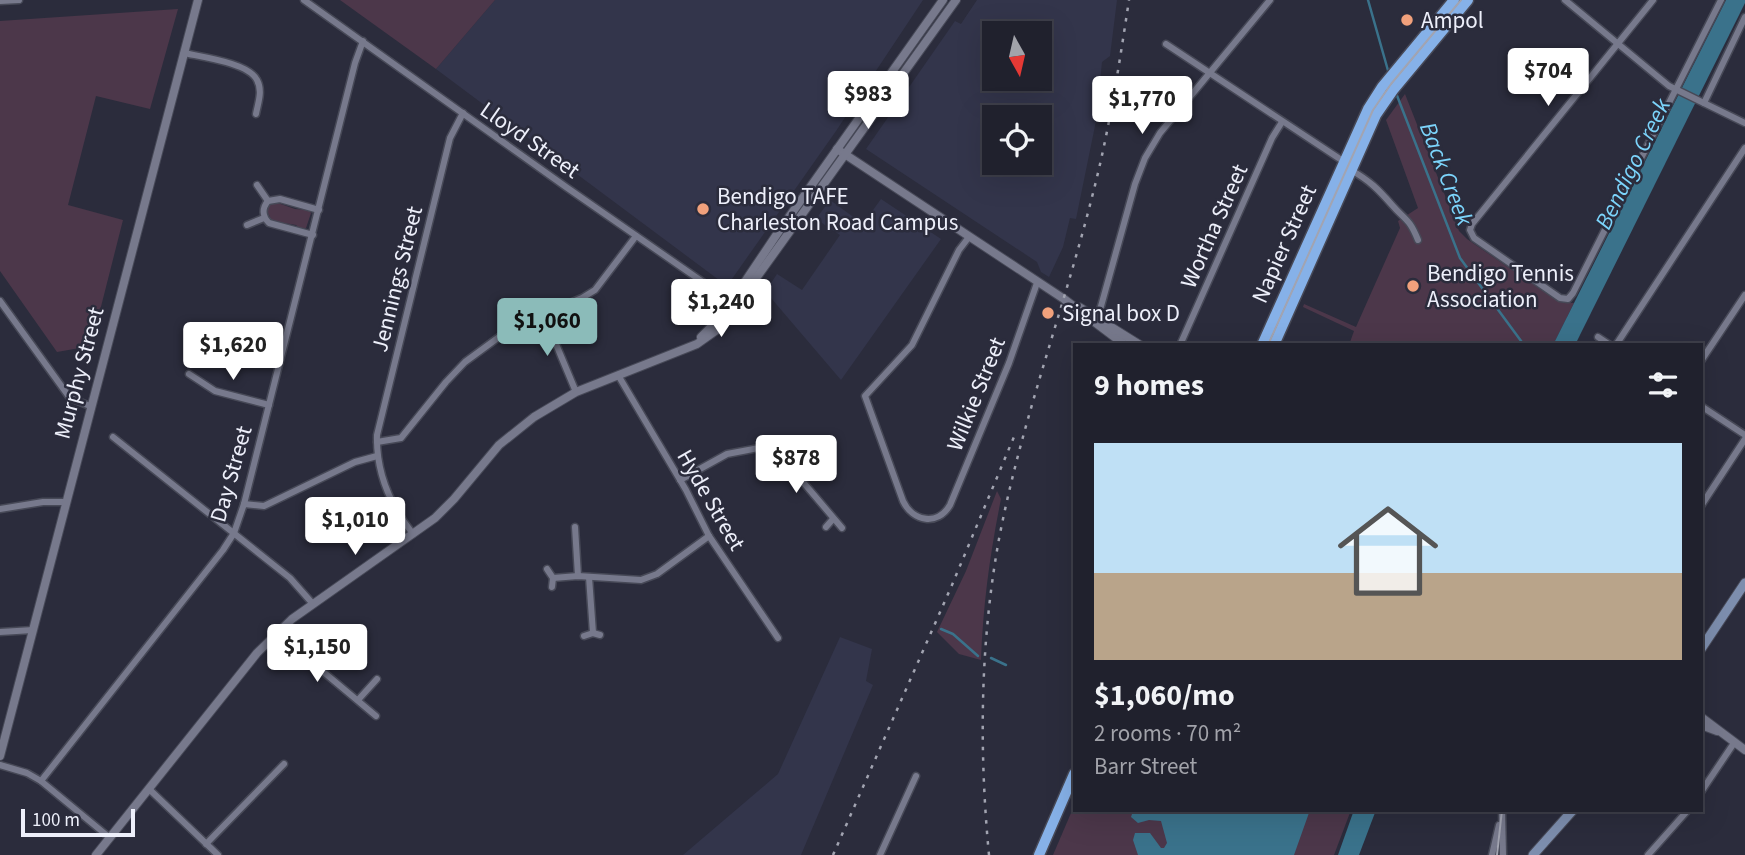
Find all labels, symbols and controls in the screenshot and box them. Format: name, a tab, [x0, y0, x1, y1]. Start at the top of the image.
place label: Ampol	[1421, 4, 1484, 37]
marker: Ampol	[1399, 12, 1415, 28]
north arrow	[982, 21, 1052, 91]
map controls	[982, 21, 1052, 175]
pin: $704	[1507, 48, 1589, 108]
text: $704	[1524, 54, 1572, 87]
pin: $983	[827, 72, 909, 131]
pin: $1,770	[1085, 76, 1199, 136]
text: $983	[844, 77, 892, 110]
text: $1,770	[1108, 82, 1176, 115]
water label: Bendigo Creek	[1586, 92, 1680, 235]
street label: Lloyd Street	[473, 93, 587, 187]
button: locate	[982, 105, 1052, 175]
water label: Back Creek	[1410, 117, 1482, 232]
street label: Wortha Street	[1172, 159, 1256, 293]
street label: Napier Street	[1243, 179, 1325, 309]
place label: Bendigo TAFE Charleston Road Campus	[717, 180, 958, 239]
marker: Bendigo TAFE Charleston Road Campus	[695, 201, 711, 217]
street label: Jennings Street	[363, 202, 431, 355]
place label: Bendigo Tennis Association	[1427, 257, 1574, 316]
marker: Bendigo Tennis Association	[1405, 278, 1421, 294]
pin: $1,240	[664, 280, 778, 339]
text: $1,240	[687, 285, 755, 318]
place label: Signal box D	[1062, 297, 1180, 330]
pin: $1,060	[490, 298, 604, 358]
street label: Murphy Street	[46, 303, 113, 443]
text: $1,060	[513, 304, 581, 337]
marker: Signal box D	[1040, 305, 1056, 321]
pin: $1,620	[176, 322, 290, 382]
text: $1,620	[199, 328, 267, 361]
street label: Wilkie Street	[938, 332, 1014, 456]
text: 9 homes	[1094, 364, 1204, 407]
icon: filters	[1644, 366, 1682, 404]
street label: Day Street	[202, 422, 261, 526]
pin: $878	[755, 435, 837, 495]
text: $878	[772, 441, 820, 474]
street label: Hyde Street	[669, 443, 753, 557]
icon: home	[1325, 488, 1451, 614]
pin: $1,010	[298, 498, 412, 557]
text: $1,010	[321, 503, 389, 536]
pin: $1,150	[260, 624, 374, 684]
text: $1,150	[283, 630, 351, 663]
text: $1,060/mo	[1094, 674, 1235, 717]
text: 2 rooms · 70 m²	[1094, 717, 1241, 750]
text: Barr Street	[1094, 750, 1197, 783]
scale bar	[21, 806, 135, 838]
text: 100 m	[32, 807, 80, 834]

